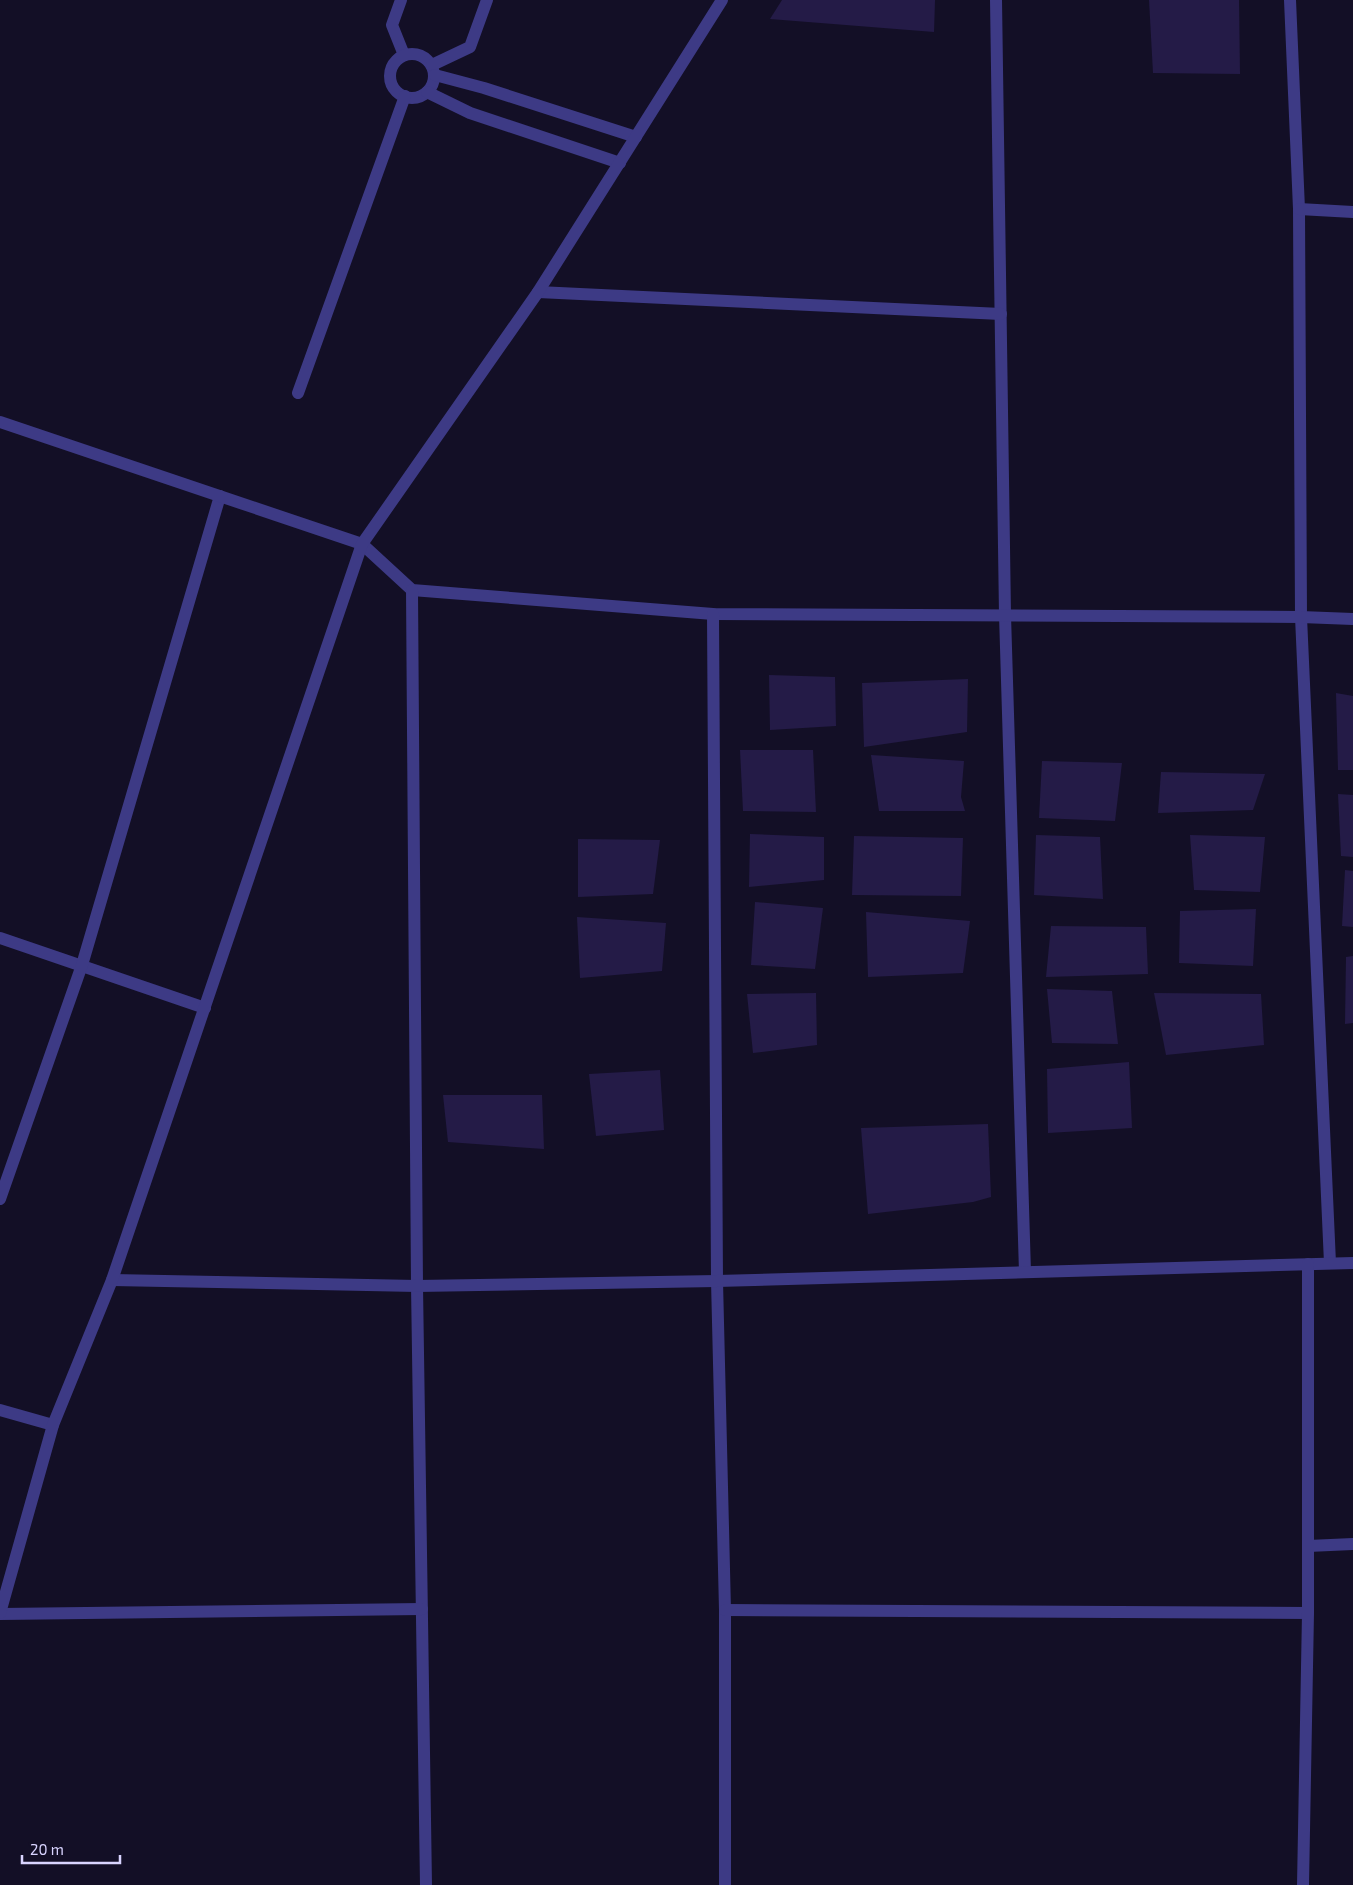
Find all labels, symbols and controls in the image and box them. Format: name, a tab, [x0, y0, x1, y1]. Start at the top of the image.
scale bar	[22, 1832, 120, 1864]
text: 20 m	[30, 1840, 64, 1858]

